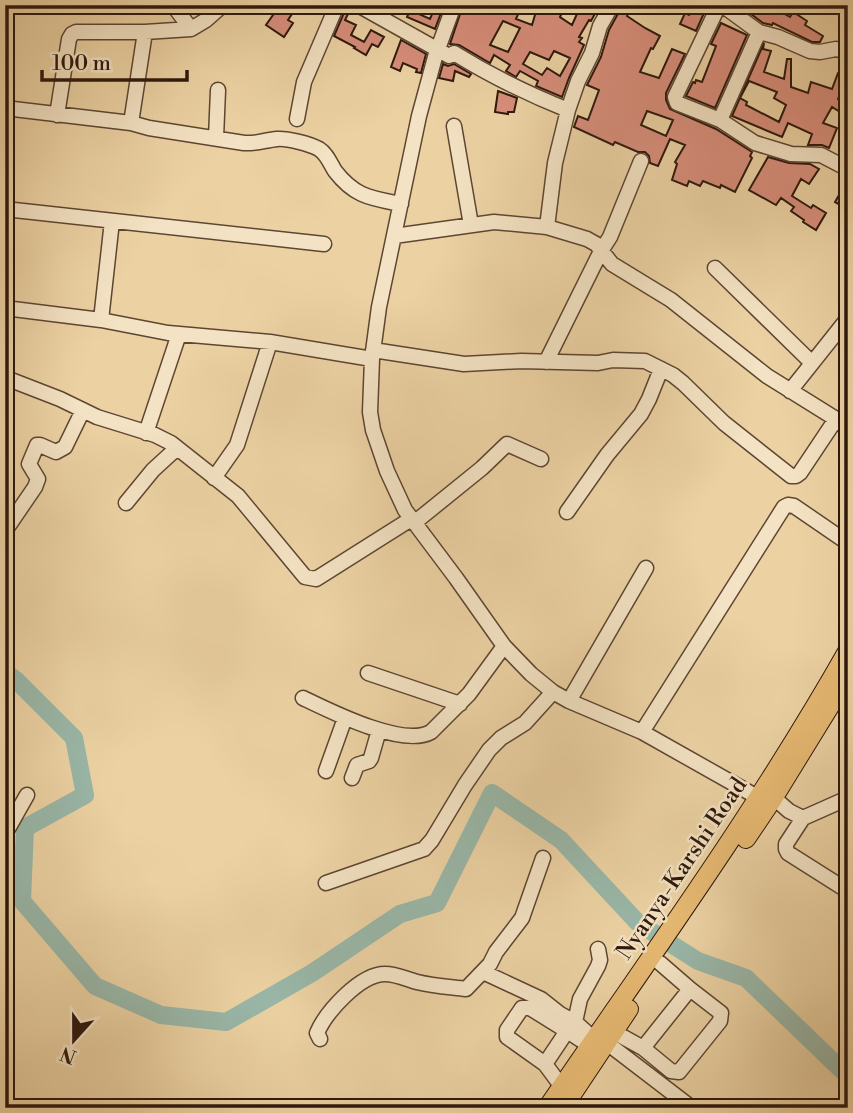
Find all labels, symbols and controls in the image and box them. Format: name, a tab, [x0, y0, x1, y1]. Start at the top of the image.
scale bar	[42, 38, 187, 82]
text: 100 m	[52, 51, 111, 77]
street label: Nyanya-Karshi Road	[610, 772, 753, 965]
north arrow	[38, 1004, 108, 1074]
text: N	[57, 1041, 80, 1069]

